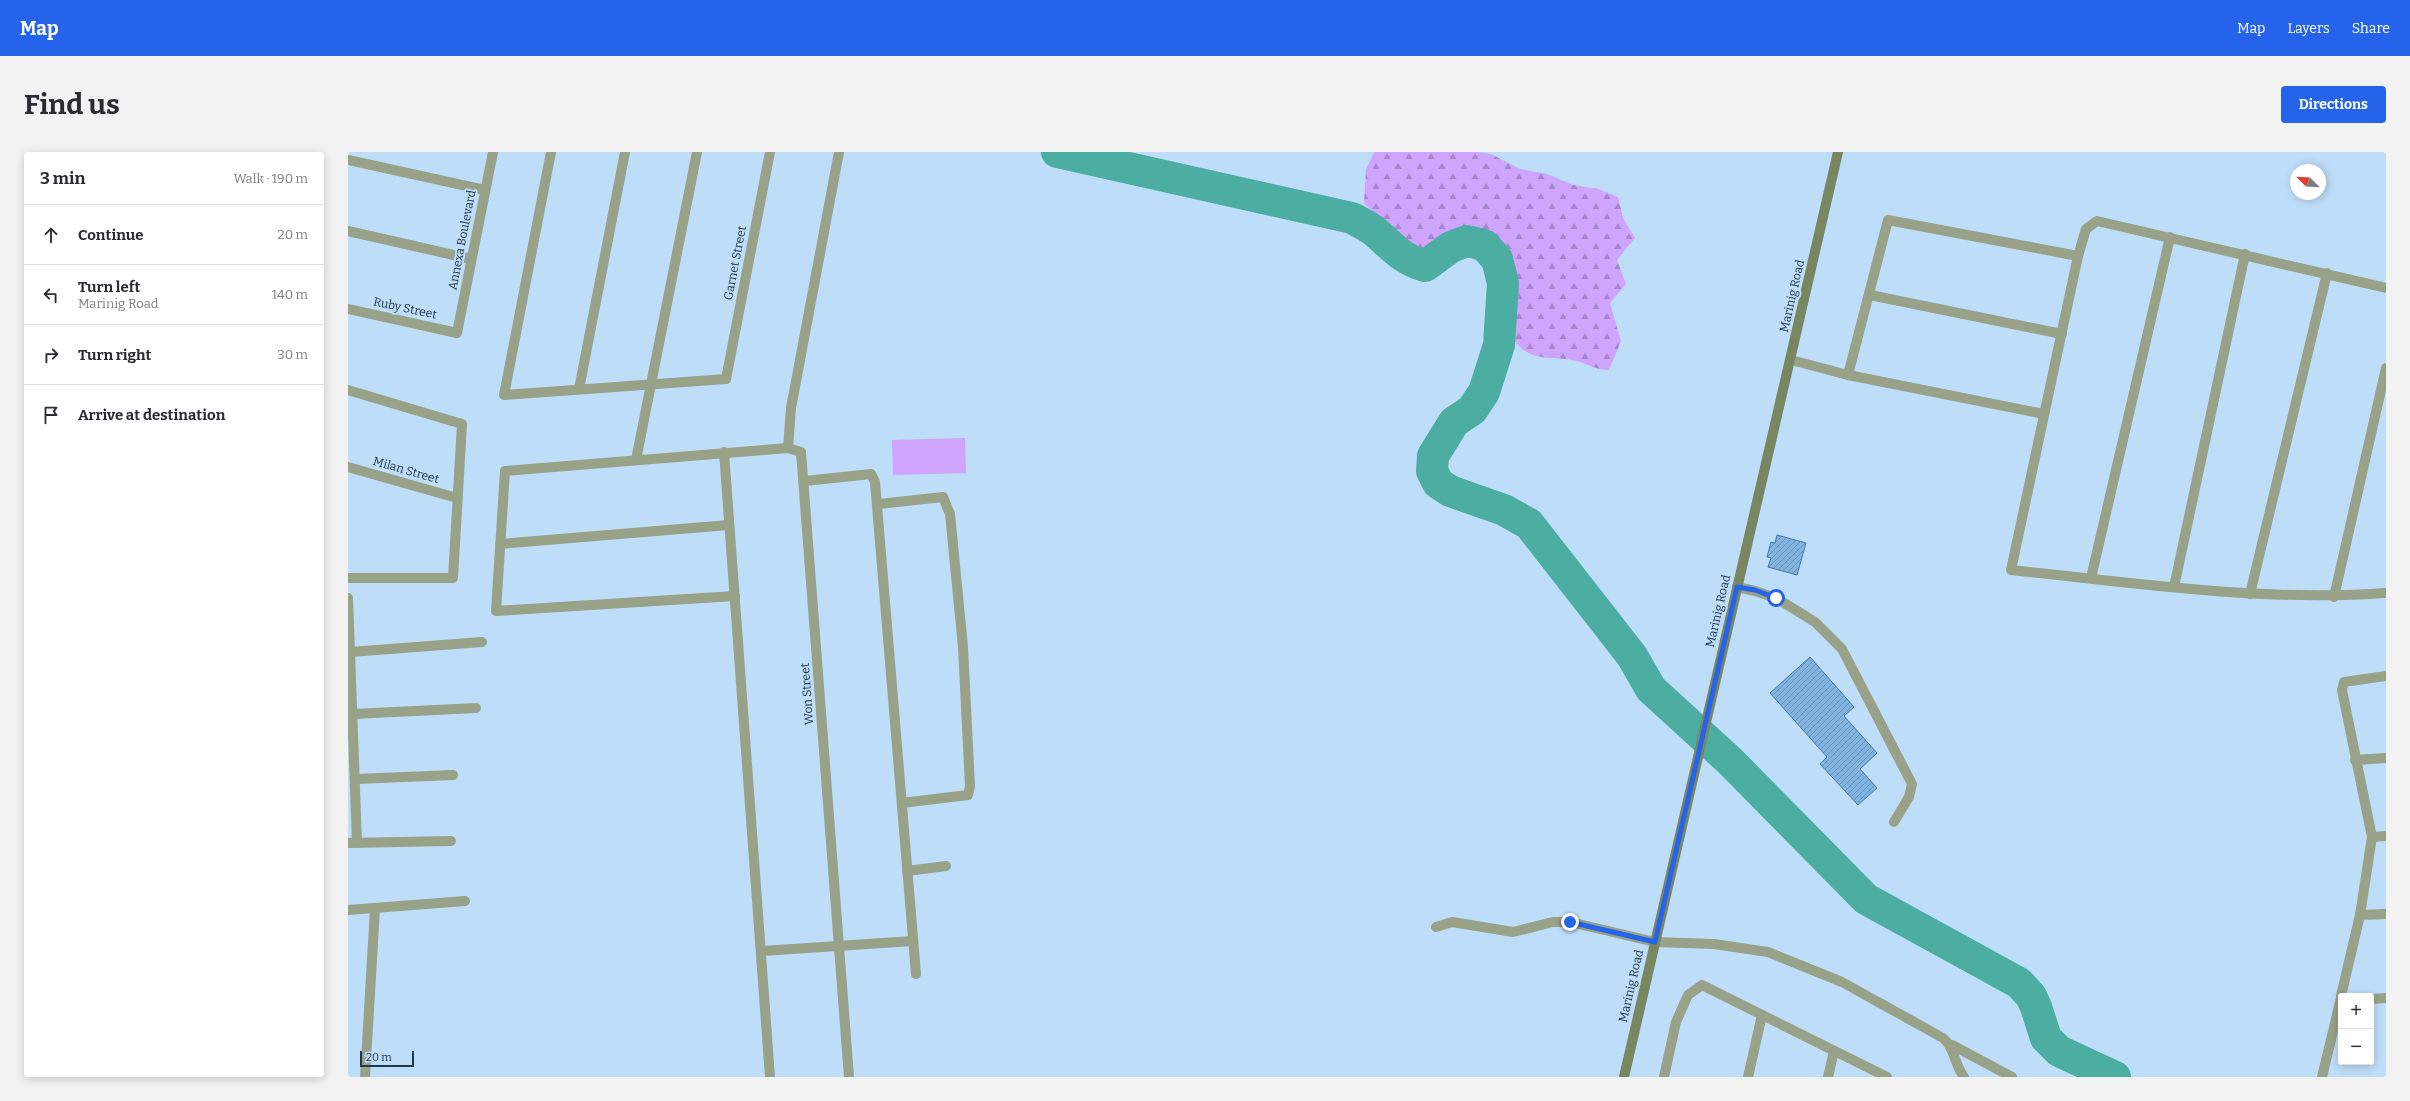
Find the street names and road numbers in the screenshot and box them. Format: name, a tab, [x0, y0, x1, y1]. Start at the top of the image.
street label: Annexa Boulevard	[445, 189, 479, 291]
street label: Garnet Street	[721, 224, 749, 301]
street label: Marinig Road	[1777, 258, 1807, 334]
street label: Ruby Street	[372, 294, 439, 322]
street label: Milan Street	[371, 454, 441, 486]
street label: Marinig Road	[1703, 573, 1733, 649]
street label: Won Street	[798, 662, 816, 726]
street label: Marinig Road	[1616, 948, 1646, 1024]

